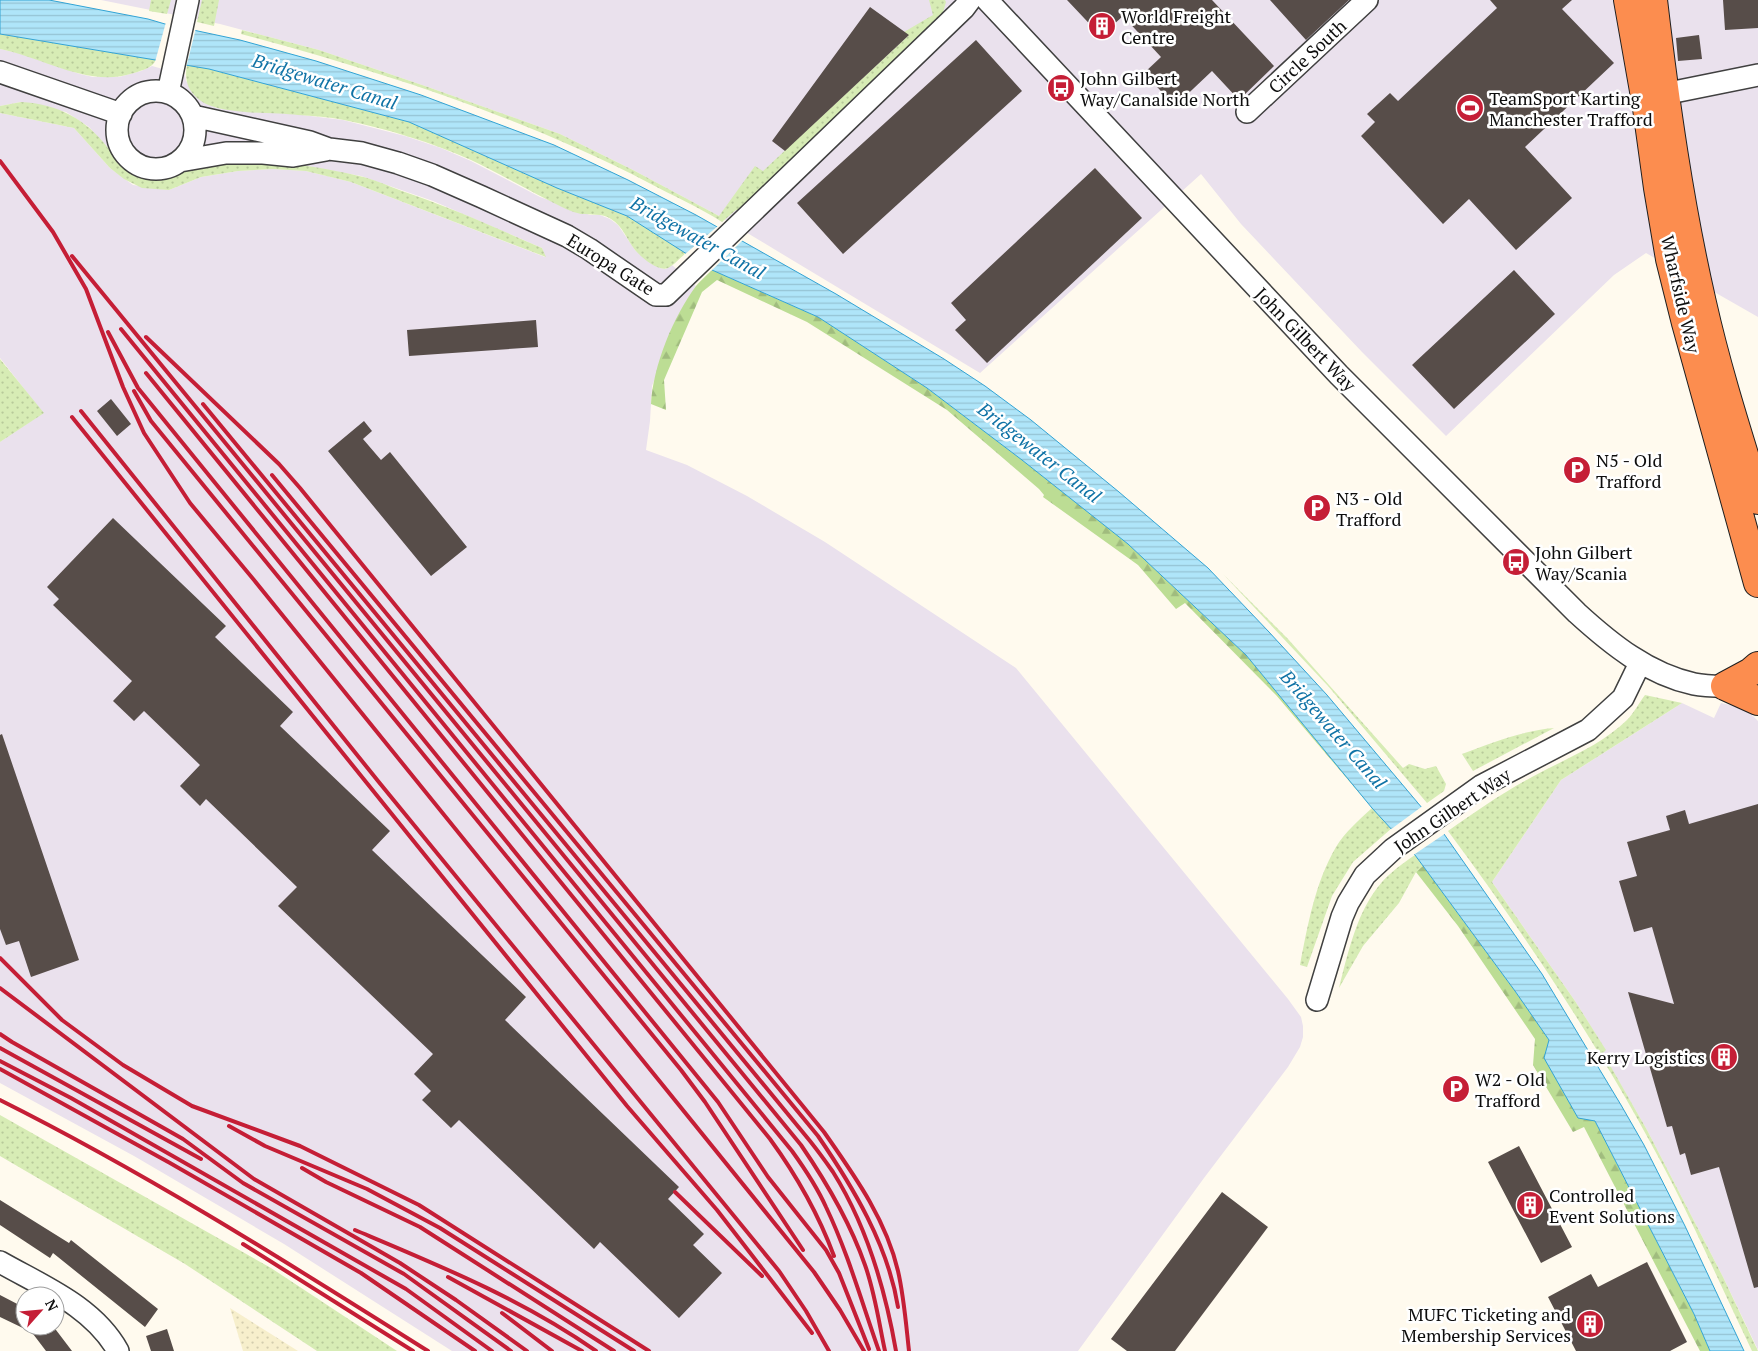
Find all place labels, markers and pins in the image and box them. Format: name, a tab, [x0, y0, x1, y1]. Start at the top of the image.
place label: World Freight Centre	[1121, 4, 1231, 49]
building icon: World Freight Centre	[1087, 11, 1117, 41]
place label: John Gilbert Way/Canalside North	[1080, 66, 1250, 111]
bus stop icon: John Gilbert Way/Canalside North	[1046, 73, 1076, 103]
place label: TeamSport Karting Manchester Trafford	[1489, 86, 1653, 131]
sports icon: TeamSport Karting Manchester Trafford	[1455, 93, 1485, 123]
place label: N5 - Old Trafford	[1596, 448, 1662, 493]
parking icon: N5 - Old Trafford	[1562, 455, 1592, 485]
place label: N3 - Old Trafford	[1336, 486, 1402, 531]
parking icon: N3 - Old Trafford	[1302, 493, 1332, 523]
place label: John Gilbert Way/Scania	[1535, 540, 1633, 585]
bus stop icon: John Gilbert Way/Scania	[1501, 547, 1531, 577]
building icon: Kerry Logistics	[1709, 1042, 1739, 1072]
place label: Kerry Logistics	[1587, 1045, 1705, 1069]
place label: W2 - Old Trafford	[1475, 1067, 1545, 1112]
parking icon: W2 - Old Trafford	[1441, 1074, 1471, 1104]
place label: Controlled Event Solutions	[1549, 1183, 1675, 1228]
building icon: Controlled Event Solutions	[1515, 1190, 1545, 1220]
place label: MUFC Ticketing and Membership Services	[1401, 1302, 1571, 1347]
building icon: MUFC Ticketing and Membership Services	[1575, 1309, 1605, 1339]

